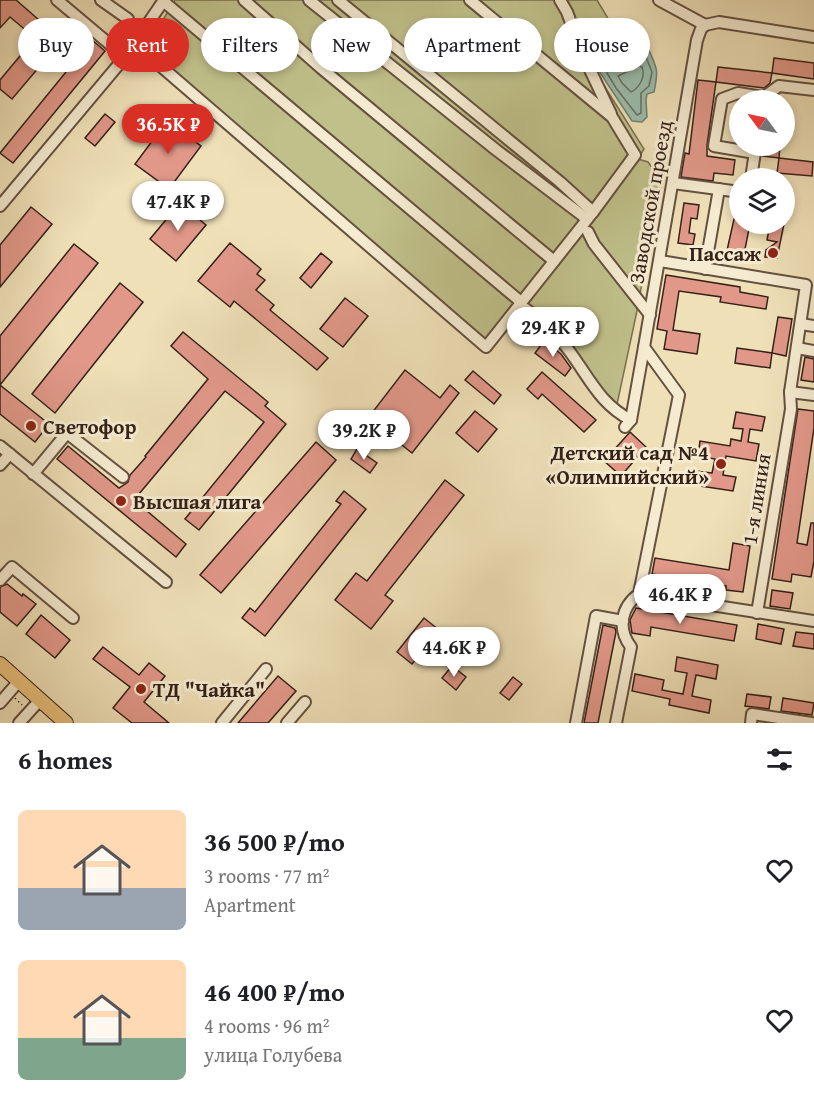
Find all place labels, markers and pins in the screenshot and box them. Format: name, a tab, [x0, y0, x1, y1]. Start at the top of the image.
pin: 36.5K ₽	[113, 104, 223, 155]
pin: 47.4K ₽	[123, 181, 233, 232]
place label: Пассаж	[689, 238, 761, 269]
marker: Пассаж	[766, 246, 780, 260]
pin: 29.4K ₽	[498, 307, 608, 358]
pin: 39.2K ₽	[309, 410, 419, 461]
place label: Светофор	[43, 411, 137, 442]
marker: Светофор	[24, 419, 38, 433]
place label: Детский сад №4 «Олимпийский»	[546, 437, 709, 492]
marker: Детский сад №4 «Олимпийский»	[714, 457, 728, 471]
place label: Высшая лига	[133, 486, 262, 517]
marker: Высшая лига	[114, 494, 128, 508]
pin: 46.4K ₽	[625, 574, 735, 625]
pin: 44.6K ₽	[399, 627, 509, 678]
place label: ТД "Чайка"	[153, 674, 265, 705]
marker: ТД "Чайка"	[134, 682, 148, 696]

